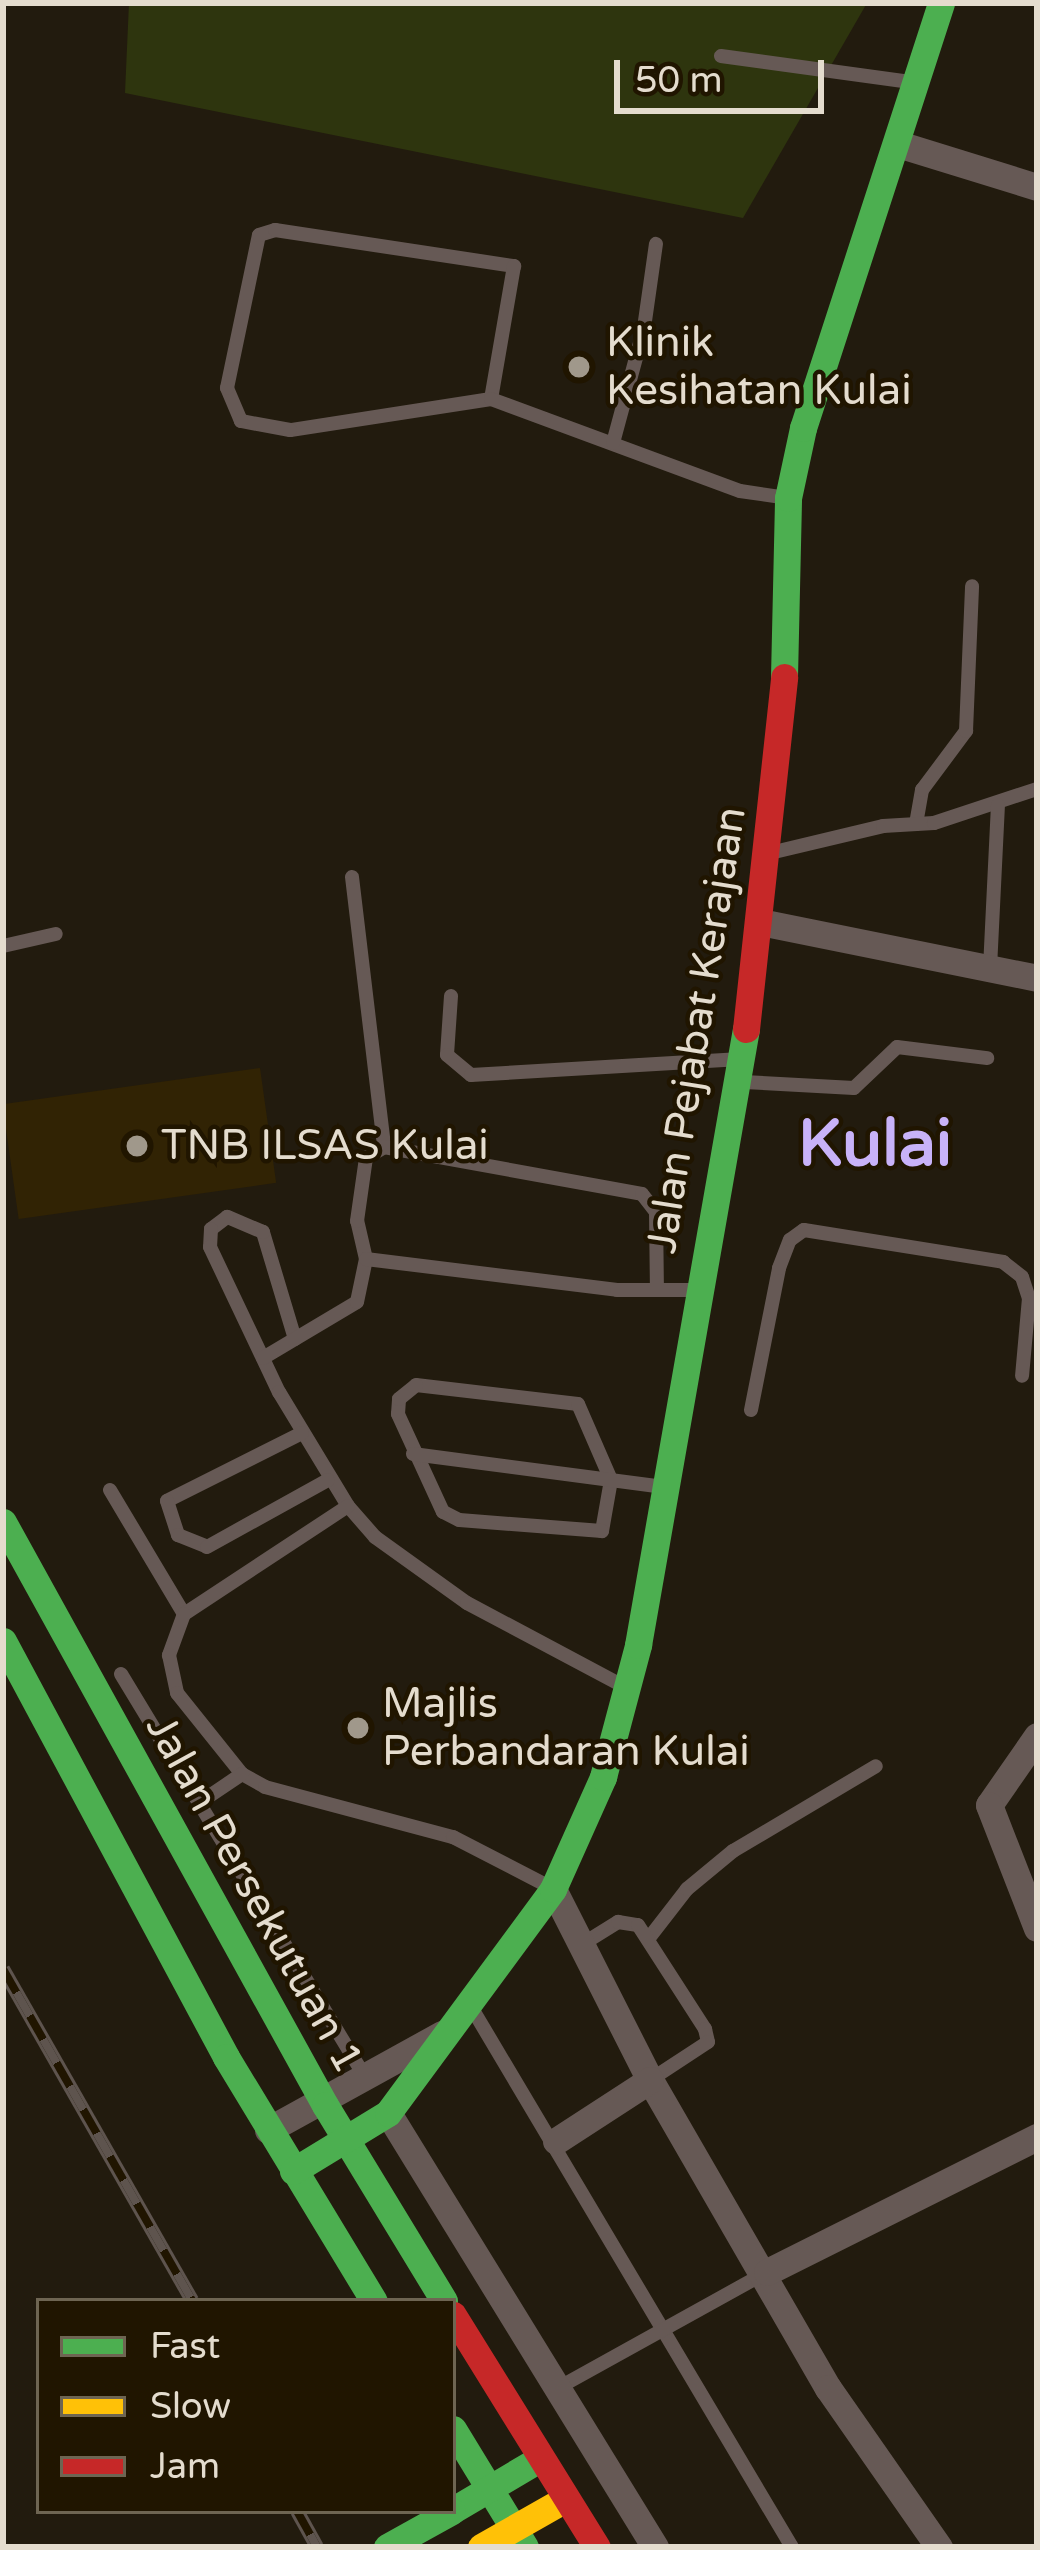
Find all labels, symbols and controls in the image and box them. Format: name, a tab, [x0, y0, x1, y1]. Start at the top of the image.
scale bar	[620, 36, 830, 110]
text: 50 m	[635, 59, 723, 102]
place label: Klinik Kesihatan Kulai	[606, 318, 912, 416]
marker: Klinik Kesihatan Kulai	[563, 351, 595, 383]
street label: Jalan Pejabat Kerajaan	[637, 803, 757, 1257]
district label: Kulai	[798, 1105, 952, 1185]
place label: TNB ILSAS Kulai	[161, 1121, 489, 1171]
marker: TNB ILSAS Kulai	[124, 1133, 150, 1159]
place label: Majlis Perbandaran Kulai	[382, 1679, 750, 1778]
street label: Jalan Persekutuan 1	[135, 1706, 373, 2082]
marker: Majlis Perbandaran Kulai	[345, 1715, 371, 1741]
legend	[36, 2298, 456, 2514]
text: Fast	[150, 2325, 220, 2368]
text: Slow	[150, 2385, 231, 2428]
text: Jam	[150, 2445, 220, 2488]

